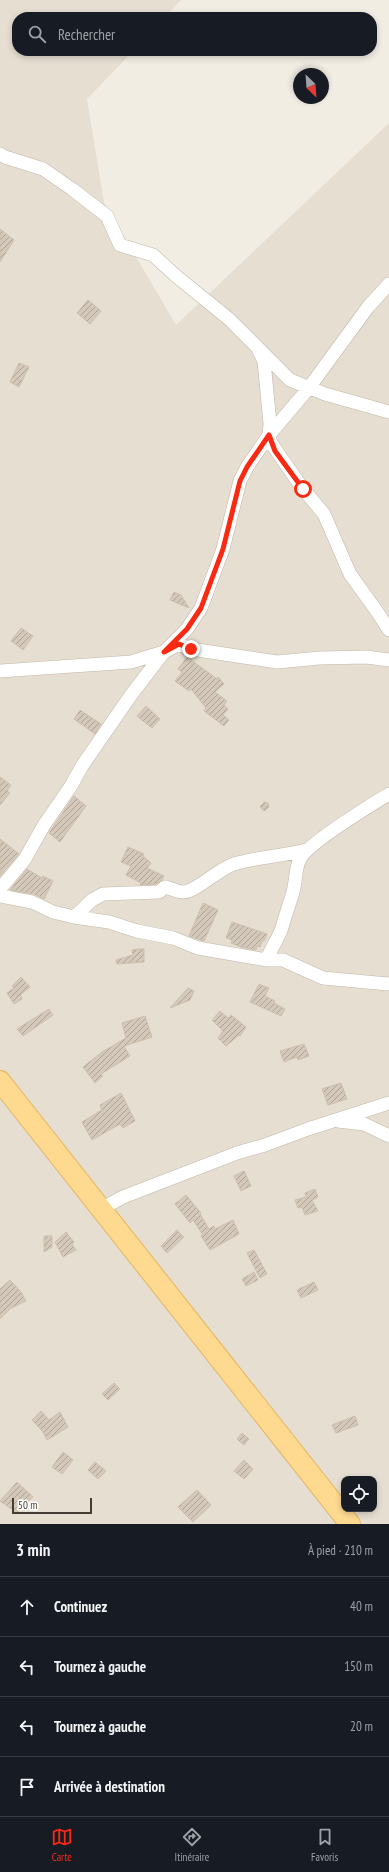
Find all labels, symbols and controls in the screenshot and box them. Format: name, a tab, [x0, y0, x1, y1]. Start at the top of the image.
search box	[12, 12, 377, 56]
icon: search	[26, 23, 48, 45]
text: Rechercher	[58, 25, 115, 44]
north arrow	[293, 68, 329, 104]
route start	[294, 480, 312, 498]
route end	[182, 640, 200, 658]
map controls	[341, 1476, 377, 1512]
button: locate	[341, 1476, 377, 1512]
scale bar	[12, 1496, 92, 1515]
text: 50 m	[18, 1498, 37, 1512]
text: 3 min	[16, 1539, 50, 1561]
text: À pied · 210 m	[308, 1542, 373, 1559]
icon: ahead	[16, 1596, 38, 1618]
text: Continuez	[54, 1597, 107, 1616]
text: 40 m	[350, 1598, 373, 1615]
icon: left	[16, 1656, 38, 1678]
text: Tournez à gauche	[54, 1657, 146, 1676]
text: 150 m	[344, 1658, 373, 1675]
icon: left	[16, 1716, 38, 1738]
text: Tournez à gauche	[54, 1717, 146, 1736]
text: 20 m	[350, 1718, 373, 1735]
icon: arrive	[16, 1776, 38, 1798]
text: Arrivée à destination	[54, 1777, 165, 1796]
tab: Carte	[51, 1826, 73, 1864]
tab: Itinéraire	[175, 1826, 209, 1864]
tab: Favoris	[311, 1826, 338, 1864]

